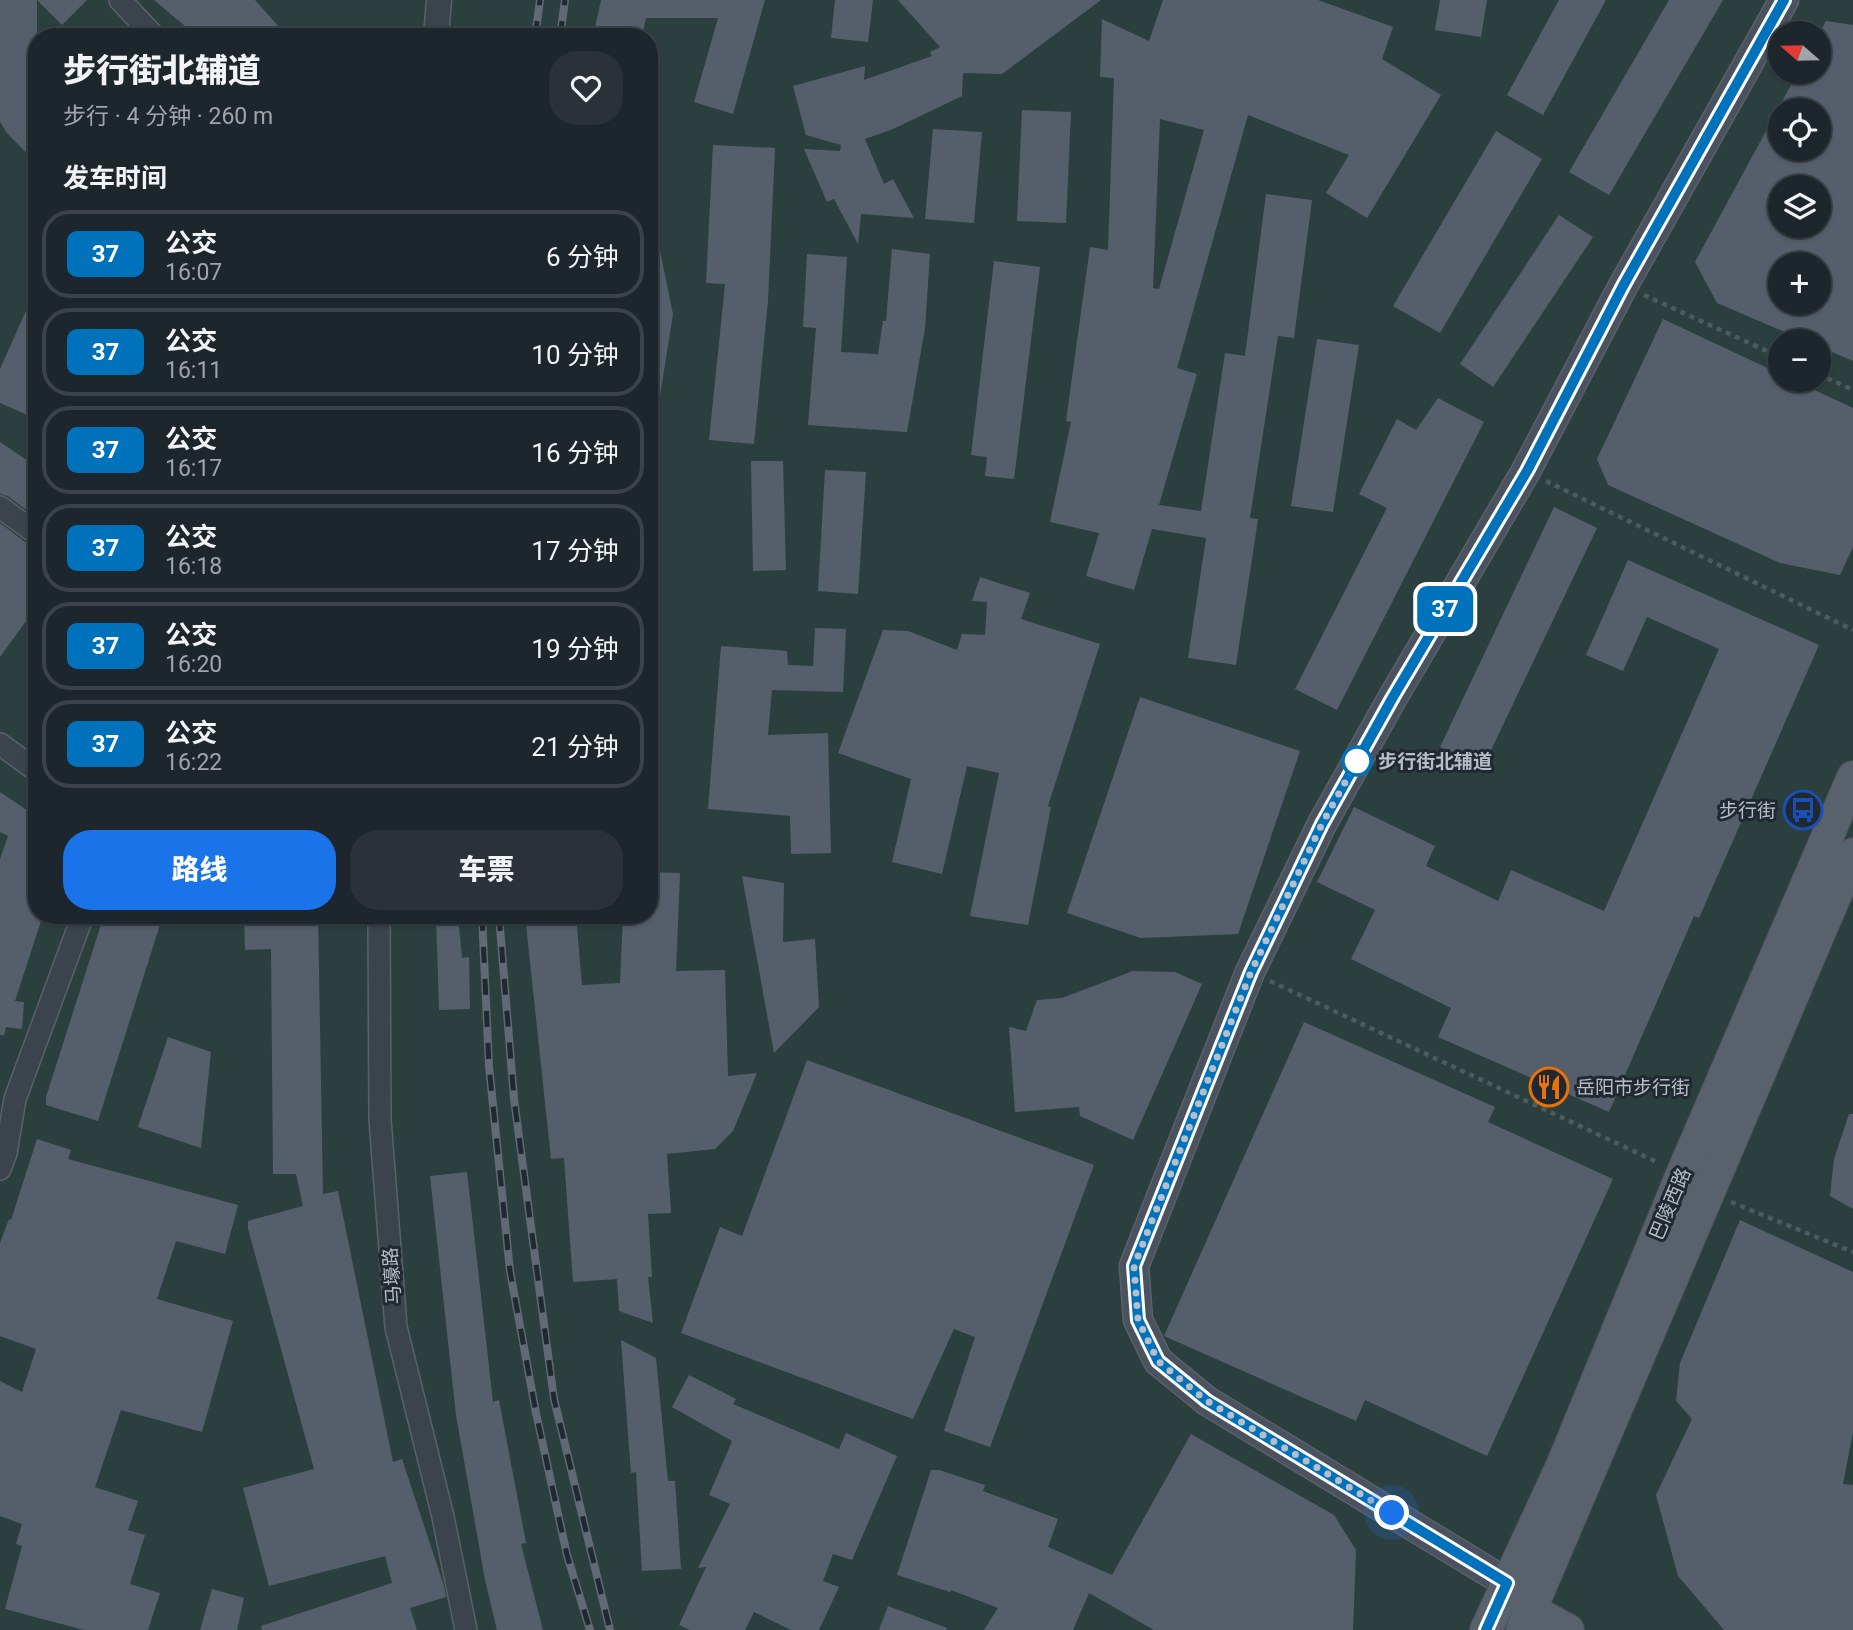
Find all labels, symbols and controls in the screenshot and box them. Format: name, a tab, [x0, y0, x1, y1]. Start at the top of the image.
north arrow	[1768, 21, 1830, 84]
map controls	[1768, 21, 1831, 392]
text: 步行街北辅道	[63, 51, 261, 90]
button: heart	[549, 51, 623, 125]
button: locate	[1768, 98, 1831, 161]
text: 步行 · 4 分钟 · 260 m	[63, 103, 273, 130]
text: 发车时间	[63, 163, 167, 193]
button: layers	[1768, 175, 1831, 238]
text: 公交	[165, 228, 217, 258]
text: 37	[92, 240, 119, 268]
text: 6 分钟	[546, 242, 619, 272]
button: +	[1768, 252, 1831, 315]
text: 16:07	[165, 259, 222, 286]
text: 公交	[165, 326, 217, 356]
button: −	[1768, 329, 1831, 392]
text: 37	[92, 338, 119, 366]
text: 10 分钟	[531, 340, 619, 370]
text: 16:11	[165, 357, 222, 384]
text: 公交	[165, 424, 217, 454]
text: 37	[92, 436, 119, 464]
text: 16 分钟	[531, 438, 619, 468]
text: 16:17	[165, 455, 222, 482]
text: 公交	[165, 522, 217, 552]
text: 37	[92, 534, 119, 562]
text: 17 分钟	[531, 536, 619, 566]
text: 16:18	[165, 553, 222, 580]
line badge: 37	[1414, 586, 1476, 632]
text: 37	[1431, 595, 1459, 623]
text: 公交	[165, 620, 217, 650]
text: 37	[92, 632, 119, 660]
text: 19 分钟	[531, 634, 619, 664]
text: 16:20	[165, 651, 222, 678]
text: 公交	[165, 718, 217, 748]
text: 37	[92, 730, 119, 758]
text: 21 分钟	[531, 732, 619, 762]
marker: 步行街北辅道	[1342, 746, 1372, 776]
text: 16:22	[165, 749, 222, 776]
place label: 步行街北辅道	[1378, 750, 1492, 773]
bus stop icon: 步行街	[1782, 789, 1824, 831]
place label: 步行街	[1719, 799, 1776, 822]
button: 路线	[63, 830, 336, 910]
button: 车票	[350, 830, 623, 910]
restaurant icon: 岳阳市步行街	[1528, 1066, 1570, 1108]
place label: 岳阳市步行街	[1576, 1076, 1690, 1099]
street label: 巴陵西路	[1645, 1165, 1695, 1243]
street label: 马壕路	[379, 1247, 405, 1305]
your location	[1374, 1495, 1409, 1530]

